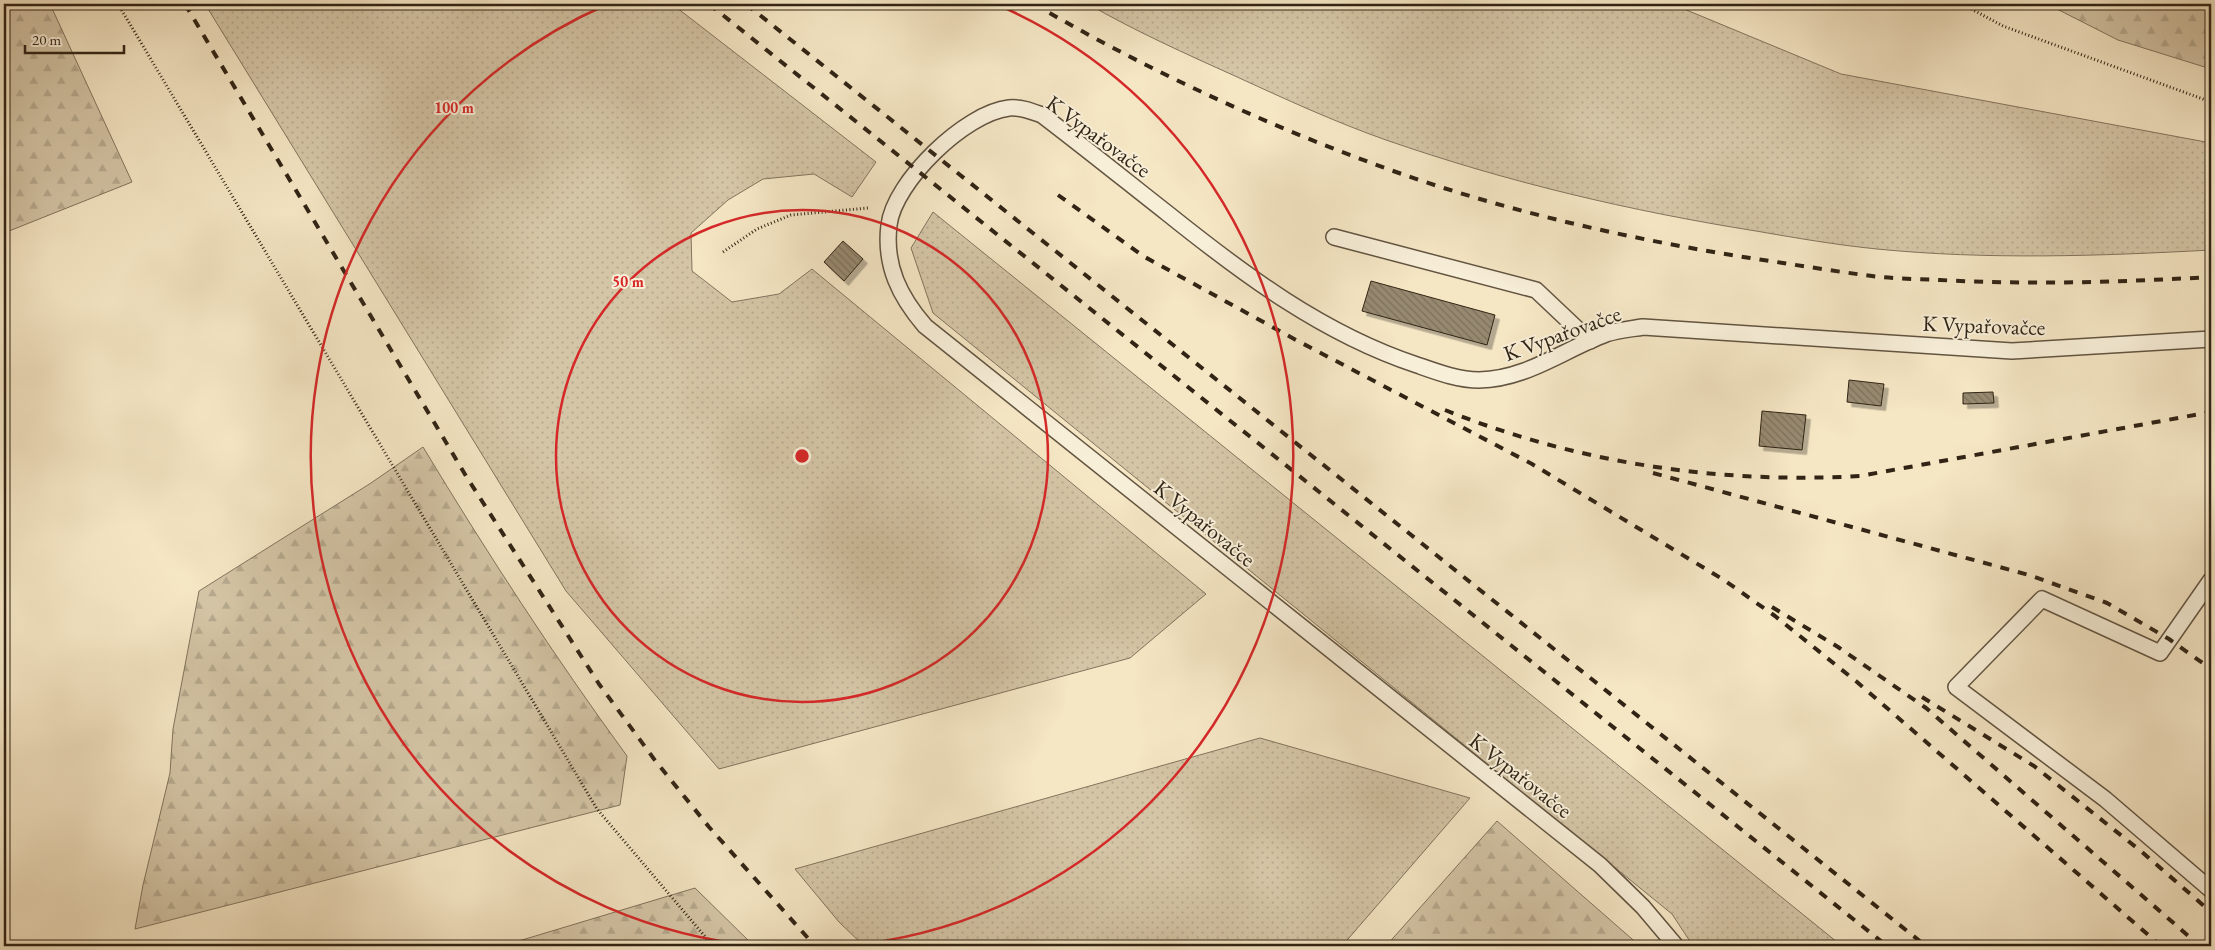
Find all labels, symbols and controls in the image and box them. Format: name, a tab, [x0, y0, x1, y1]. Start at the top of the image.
scale bar	[25, 22, 124, 54]
text: 20 m	[32, 30, 61, 49]
street label: K Vypařovačce	[1040, 89, 1157, 185]
text: 100 m	[434, 98, 474, 117]
text: 50 m	[612, 272, 644, 291]
street label: K Vypařovačce	[1499, 299, 1625, 368]
street label: K Vypařovačce	[1922, 309, 2046, 342]
centre of rings	[793, 447, 811, 465]
street label: K Vypařovačce	[1148, 473, 1262, 574]
street label: K Vypařovačce	[1463, 726, 1578, 825]

